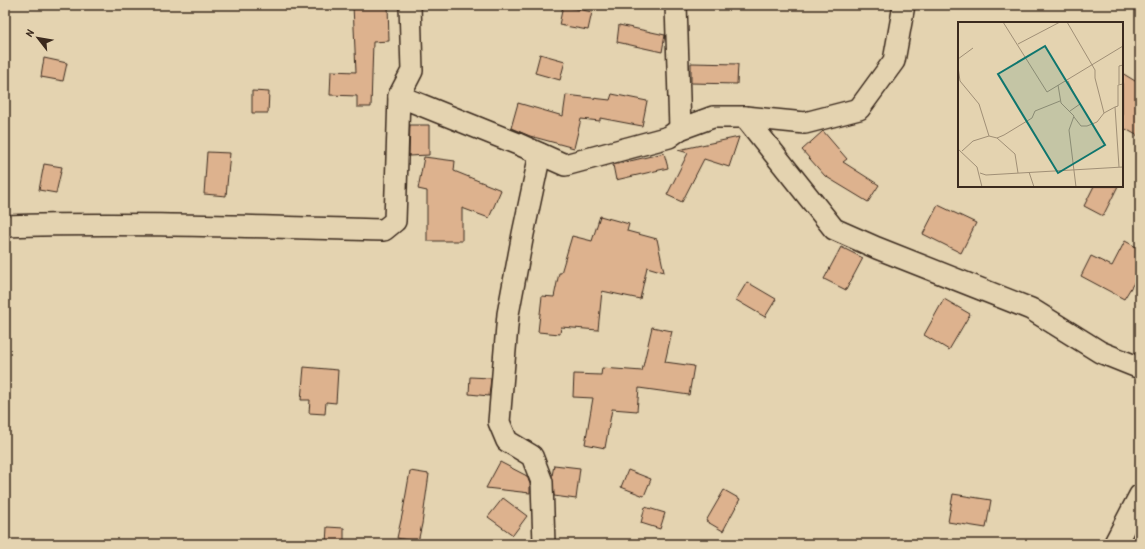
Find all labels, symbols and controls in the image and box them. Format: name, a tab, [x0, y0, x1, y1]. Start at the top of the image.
north arrow	[18, 18, 58, 58]
inset map	[958, 22, 1123, 187]
text: N	[22, 27, 37, 39]

